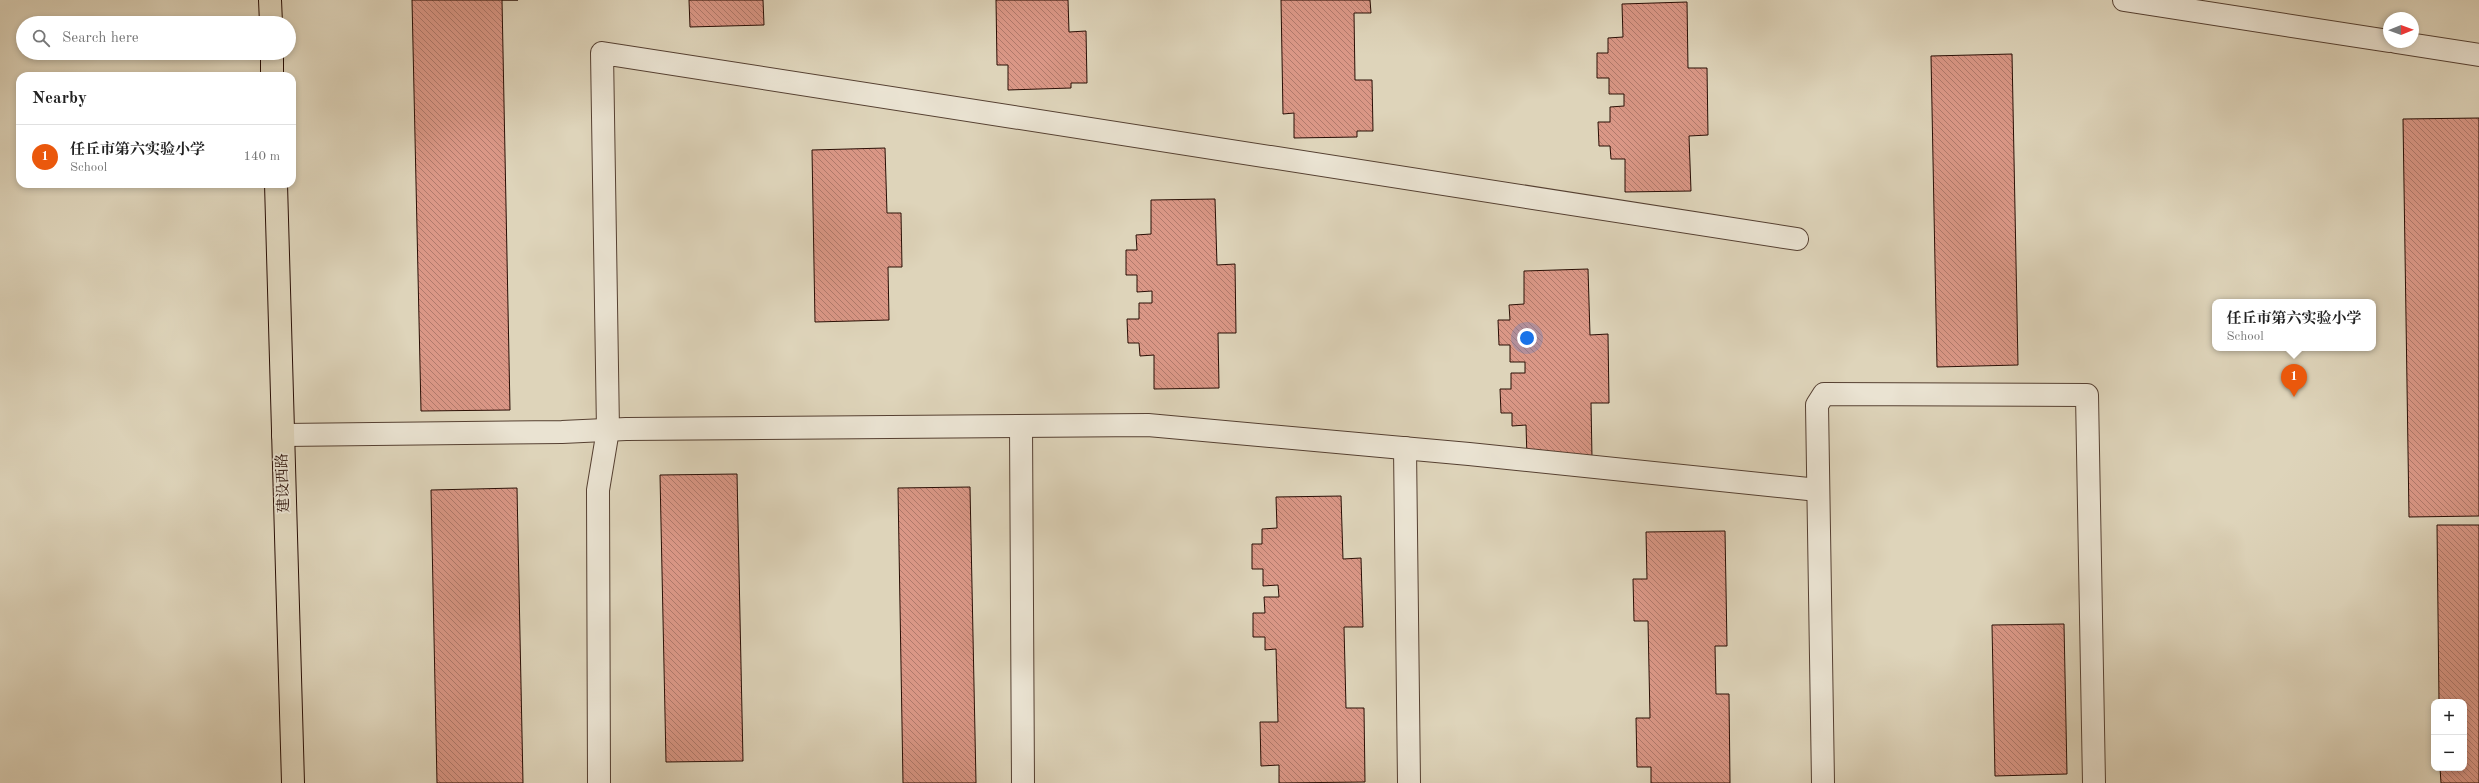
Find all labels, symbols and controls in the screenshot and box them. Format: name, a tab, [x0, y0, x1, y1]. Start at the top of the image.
north arrow	[2383, 12, 2419, 48]
search box	[16, 16, 296, 60]
icon: search	[30, 27, 52, 49]
text: Search here	[62, 31, 139, 46]
text: Nearby	[32, 90, 87, 107]
text: 任丘市第六实验小学	[70, 143, 205, 158]
text: 1	[41, 150, 49, 163]
text: 140 m	[243, 150, 280, 163]
text: School	[70, 161, 107, 174]
popup	[2212, 299, 2376, 351]
text: 任丘市第六实验小学	[2226, 312, 2362, 327]
your location	[1517, 328, 1537, 348]
text: School	[2226, 330, 2264, 343]
pin: 1	[2281, 364, 2307, 397]
street label: 建设西路	[273, 453, 293, 513]
map controls	[2431, 699, 2467, 771]
button: +	[2431, 699, 2467, 735]
button: −	[2431, 735, 2467, 771]

